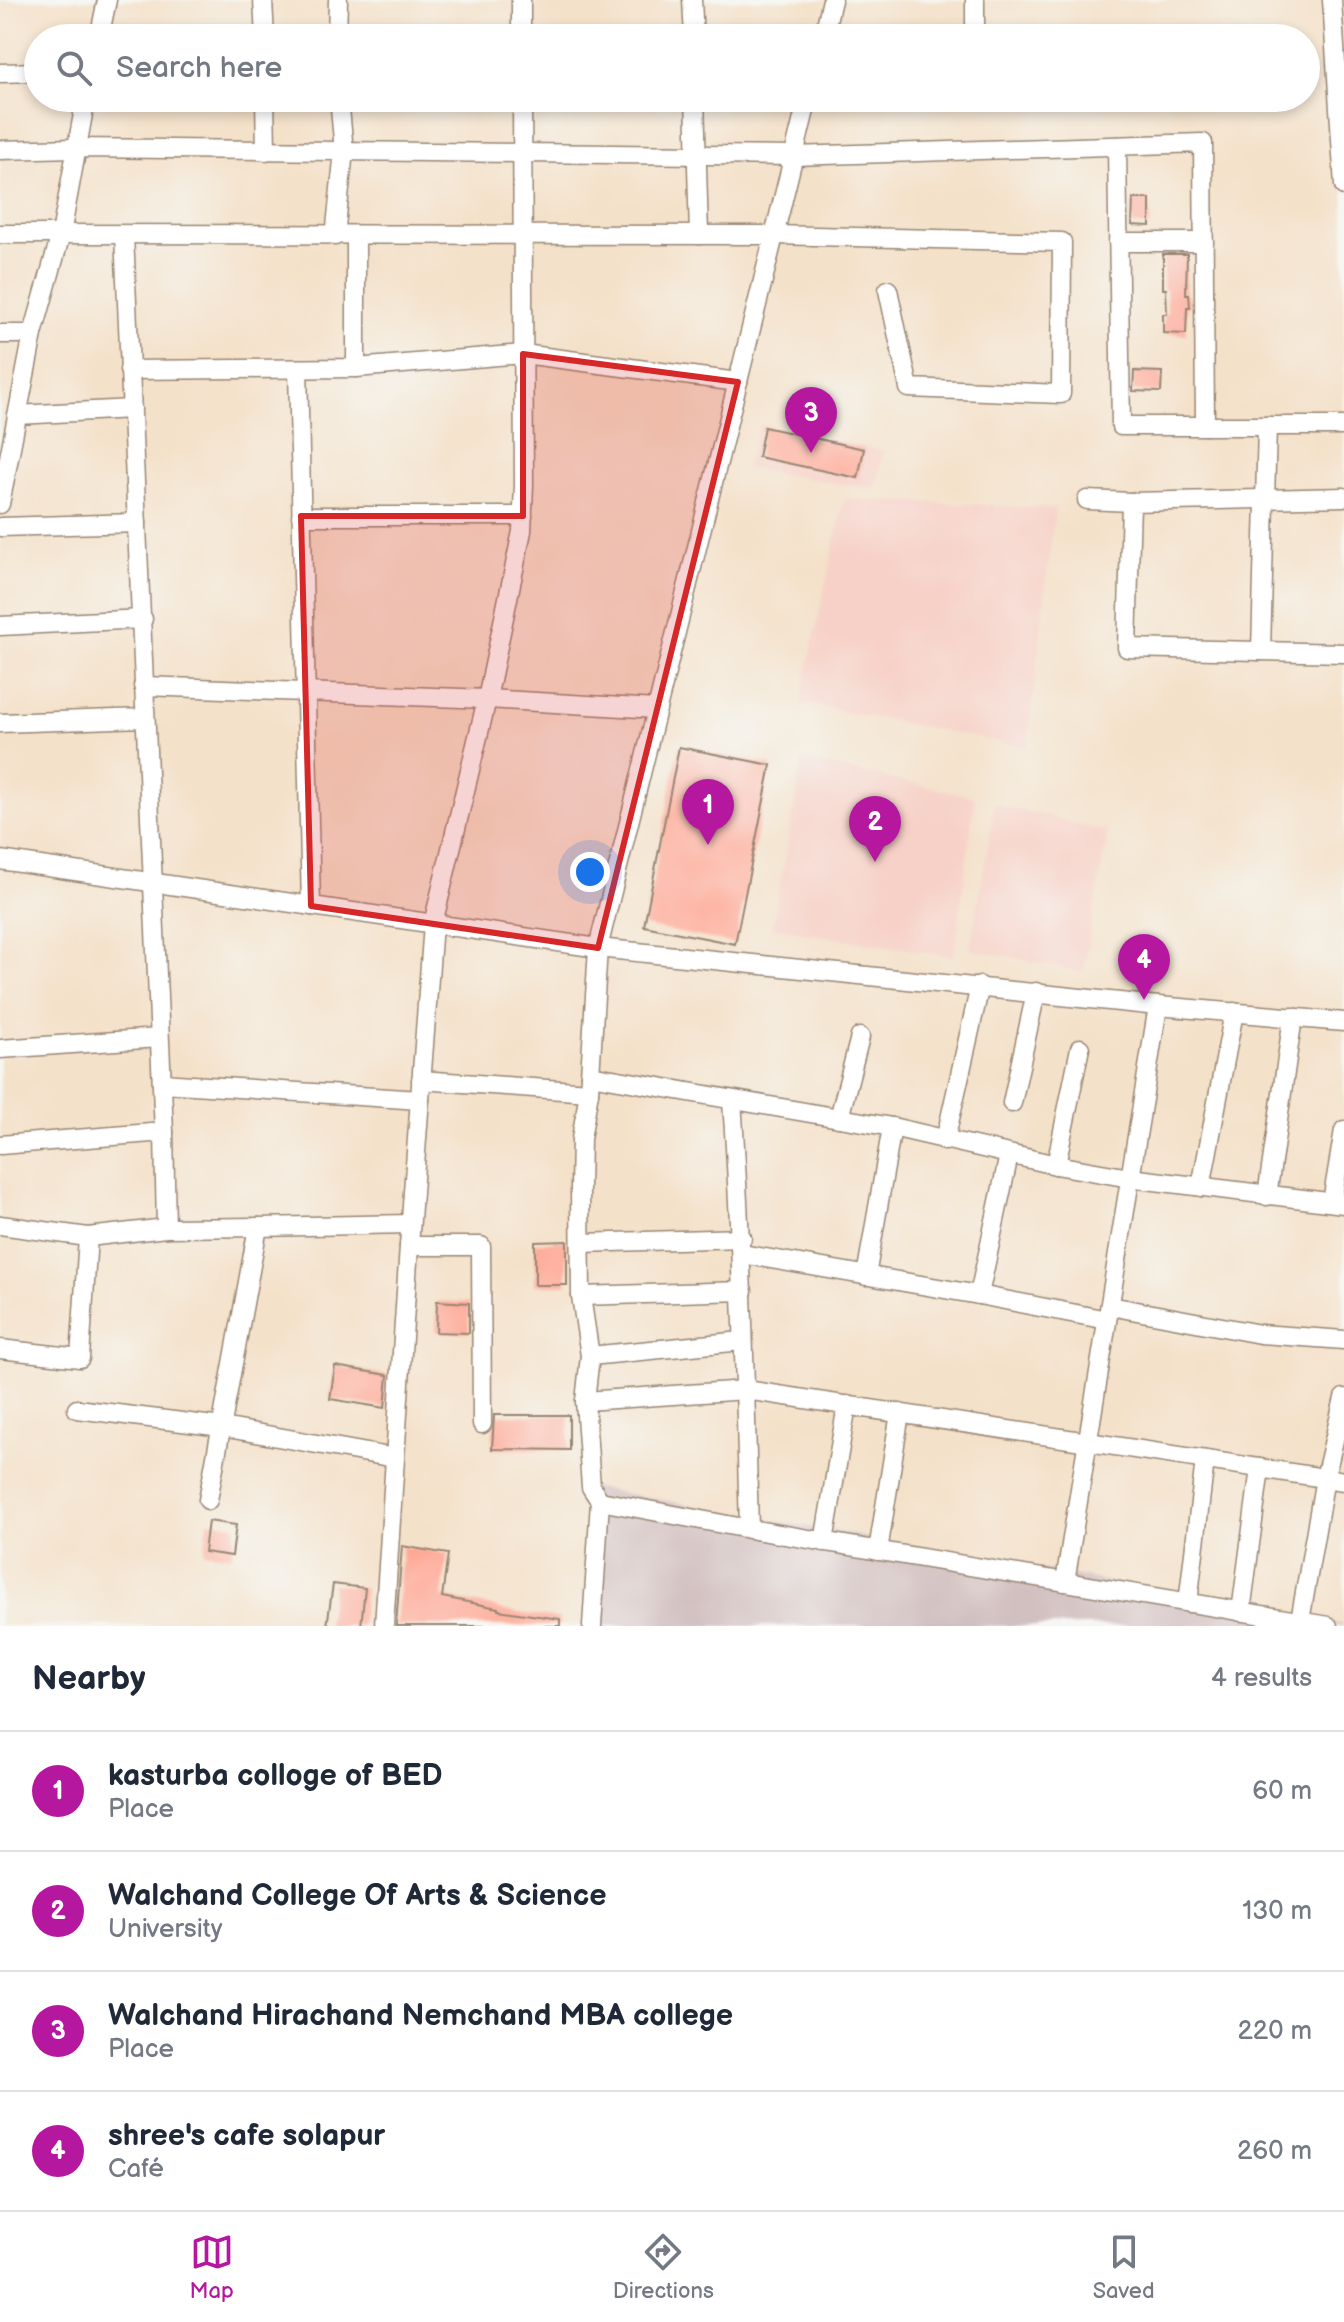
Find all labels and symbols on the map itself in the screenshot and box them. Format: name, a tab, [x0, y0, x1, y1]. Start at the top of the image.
pin: 3	[785, 387, 837, 453]
pin: 1	[682, 779, 734, 845]
pin: 2	[849, 796, 901, 862]
your location	[570, 852, 610, 892]
pin: 4	[1118, 934, 1170, 1000]

